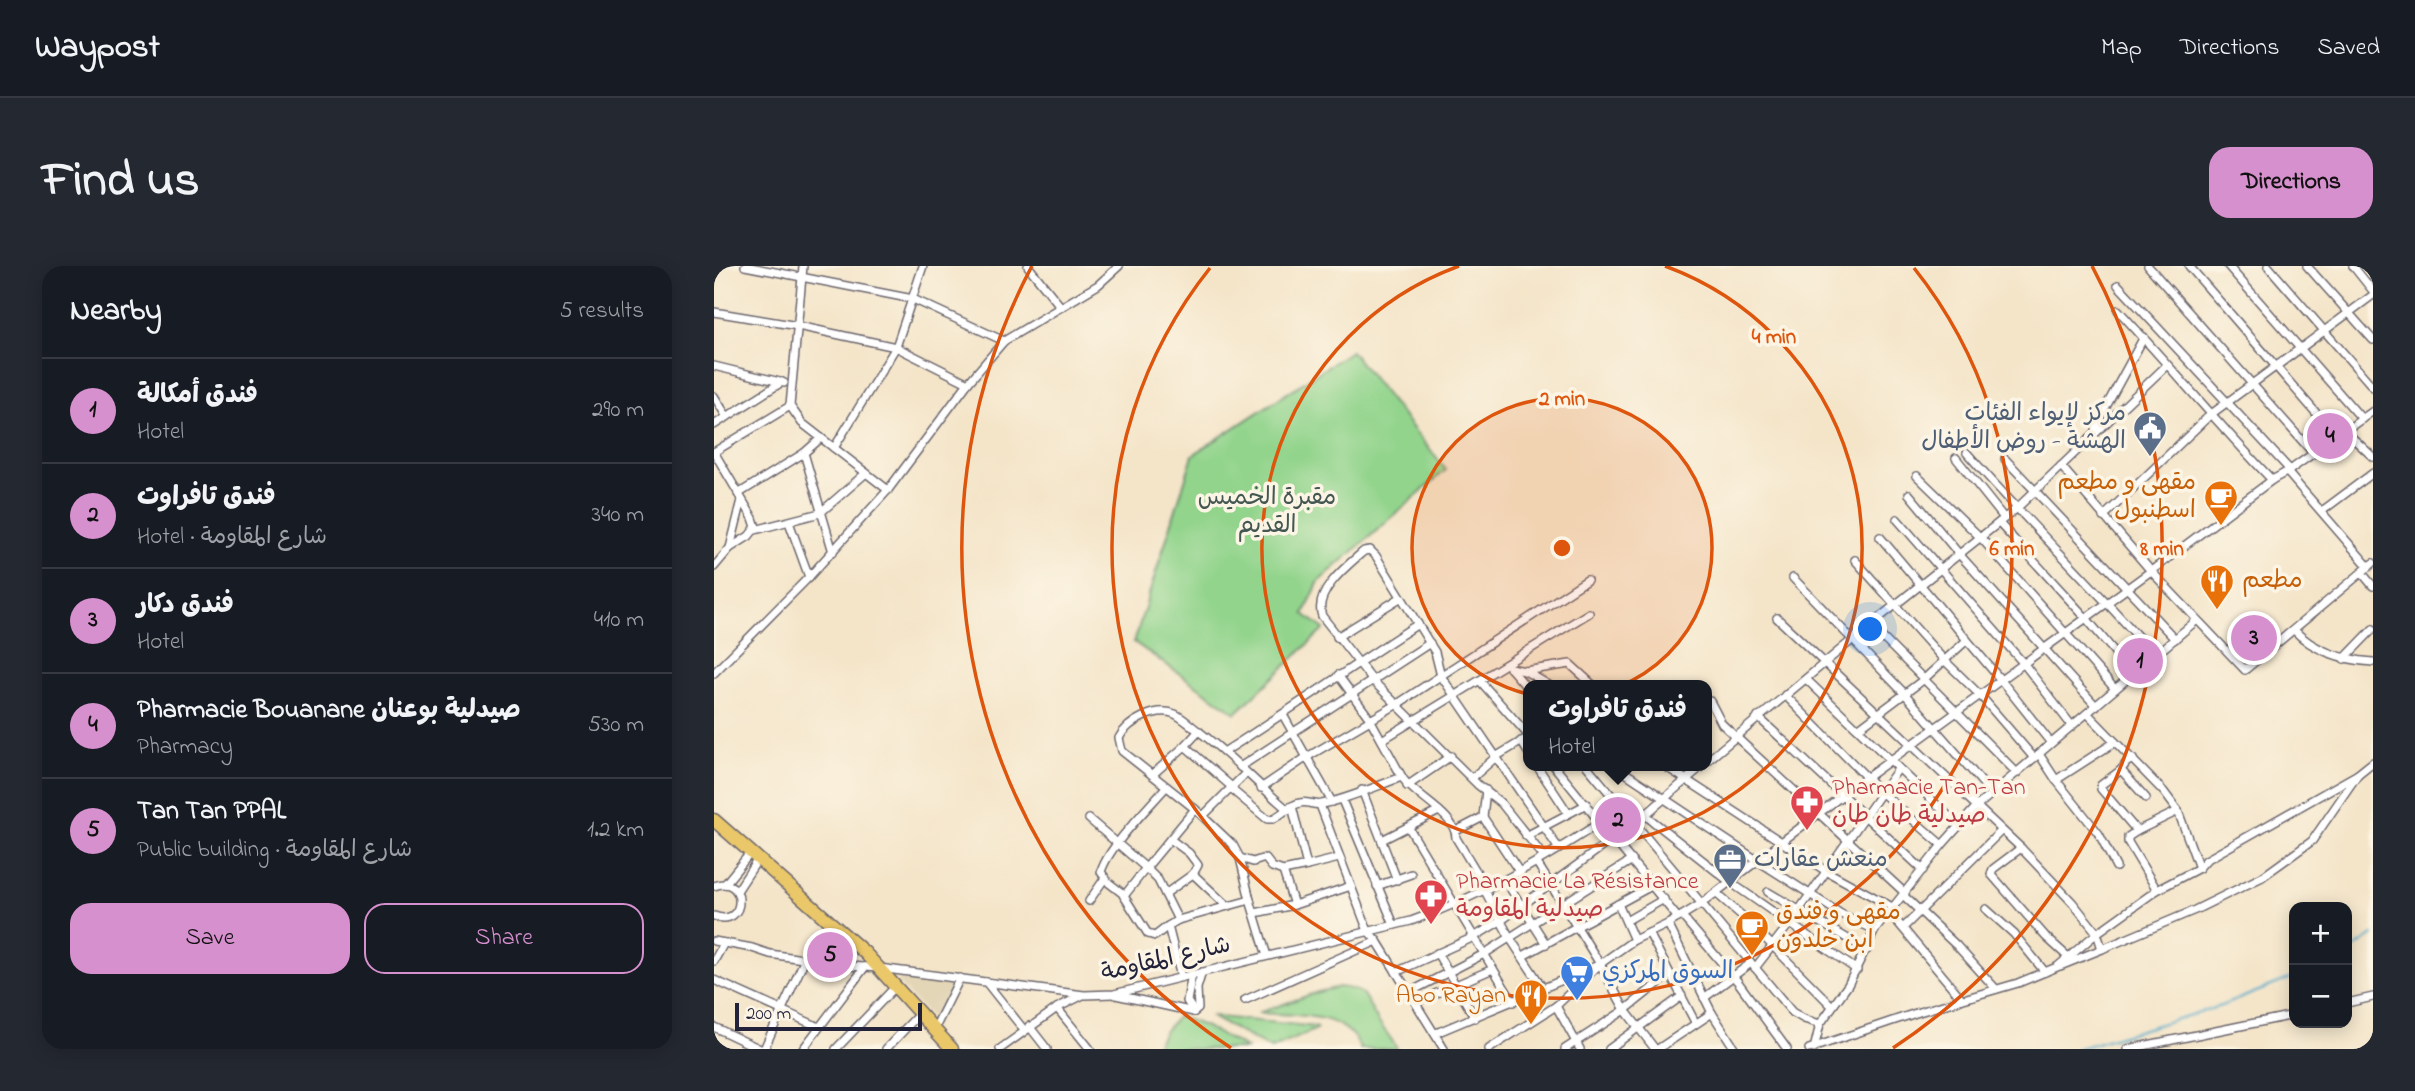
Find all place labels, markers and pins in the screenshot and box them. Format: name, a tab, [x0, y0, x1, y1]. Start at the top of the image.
place label: مركز لإيواء الفئات الهشة - روض الأطفال	[1921, 397, 2126, 460]
public building icon: مركز لإيواء الفئات الهشة - روض الأطفال	[2131, 409, 2169, 458]
pin: 4	[2307, 410, 2353, 462]
place label: مقهى و مطعم اسطنبول	[2057, 466, 2196, 529]
cafe icon: مقهى و مطعم اسطنبول	[2202, 478, 2240, 527]
centre of rings	[1550, 536, 1574, 560]
restaurant icon: مطعم	[2198, 562, 2236, 611]
place label: مطعم	[2242, 564, 2303, 599]
pin: 3	[2231, 612, 2277, 664]
pin: 1	[2117, 635, 2163, 687]
place label: Pharmacie Tan-Tan صيدلية طان طان	[1832, 771, 2026, 834]
pharmacy icon: Pharmacie Tan-Tan صيدلية طان طان	[1788, 783, 1826, 832]
pin: 2	[1595, 794, 1641, 846]
office icon: منعش عقارات	[1711, 841, 1749, 890]
place label: منعش عقارات	[1754, 843, 1888, 878]
place label: Pharmacie La Résistance صيدلية المقاومة	[1456, 865, 1699, 928]
pharmacy icon: Pharmacie La Résistance صيدلية المقاومة	[1412, 877, 1450, 926]
place label: مقهى و فندق ابن خلدون	[1776, 896, 1901, 959]
cafe icon: مقهى و فندق ابن خلدون	[1733, 908, 1771, 957]
pin: 5	[807, 929, 853, 981]
supermarket icon: السوق المركزي	[1558, 953, 1596, 1002]
place label: السوق المركزي	[1602, 955, 1733, 990]
restaurant icon: Abo Rayan	[1512, 977, 1550, 1026]
place label: Abo Rayan	[1396, 979, 1506, 1015]

